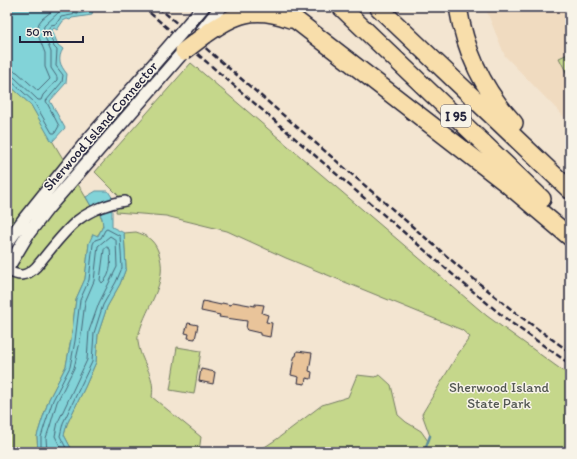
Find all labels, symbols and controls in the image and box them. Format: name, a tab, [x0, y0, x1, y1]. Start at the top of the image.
scale bar	[20, 18, 83, 44]
text: 50 m	[26, 25, 52, 39]
street label: Sherwood Island Connector	[39, 58, 162, 195]
road number: I 95	[441, 105, 471, 127]
park label: Sherwood Island State Park	[449, 379, 550, 412]

